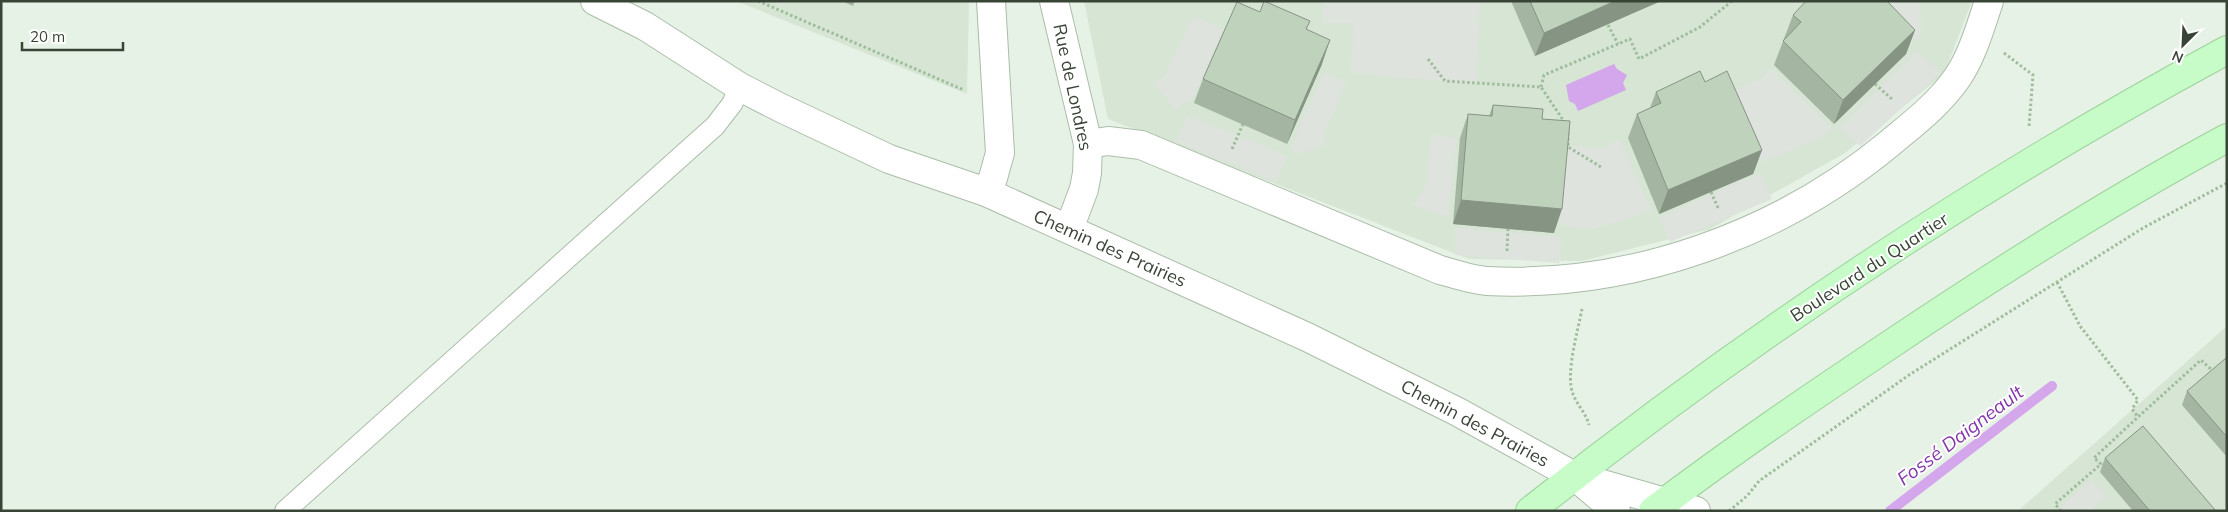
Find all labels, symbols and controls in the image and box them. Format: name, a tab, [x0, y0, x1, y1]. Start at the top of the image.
scale bar	[22, 20, 124, 52]
north arrow	[2158, 20, 2208, 70]
street label: Rue de Londres	[1048, 21, 1098, 153]
text: 20 m	[30, 27, 65, 46]
text: N	[2169, 47, 2186, 67]
street label: Chemin des Prairies	[1030, 204, 1190, 292]
street label: Boulevard du Quartier	[1786, 207, 1953, 327]
street label: Chemin des Prairies	[1397, 374, 1553, 472]
water label: Fossé Daigneault	[1892, 379, 2029, 490]

